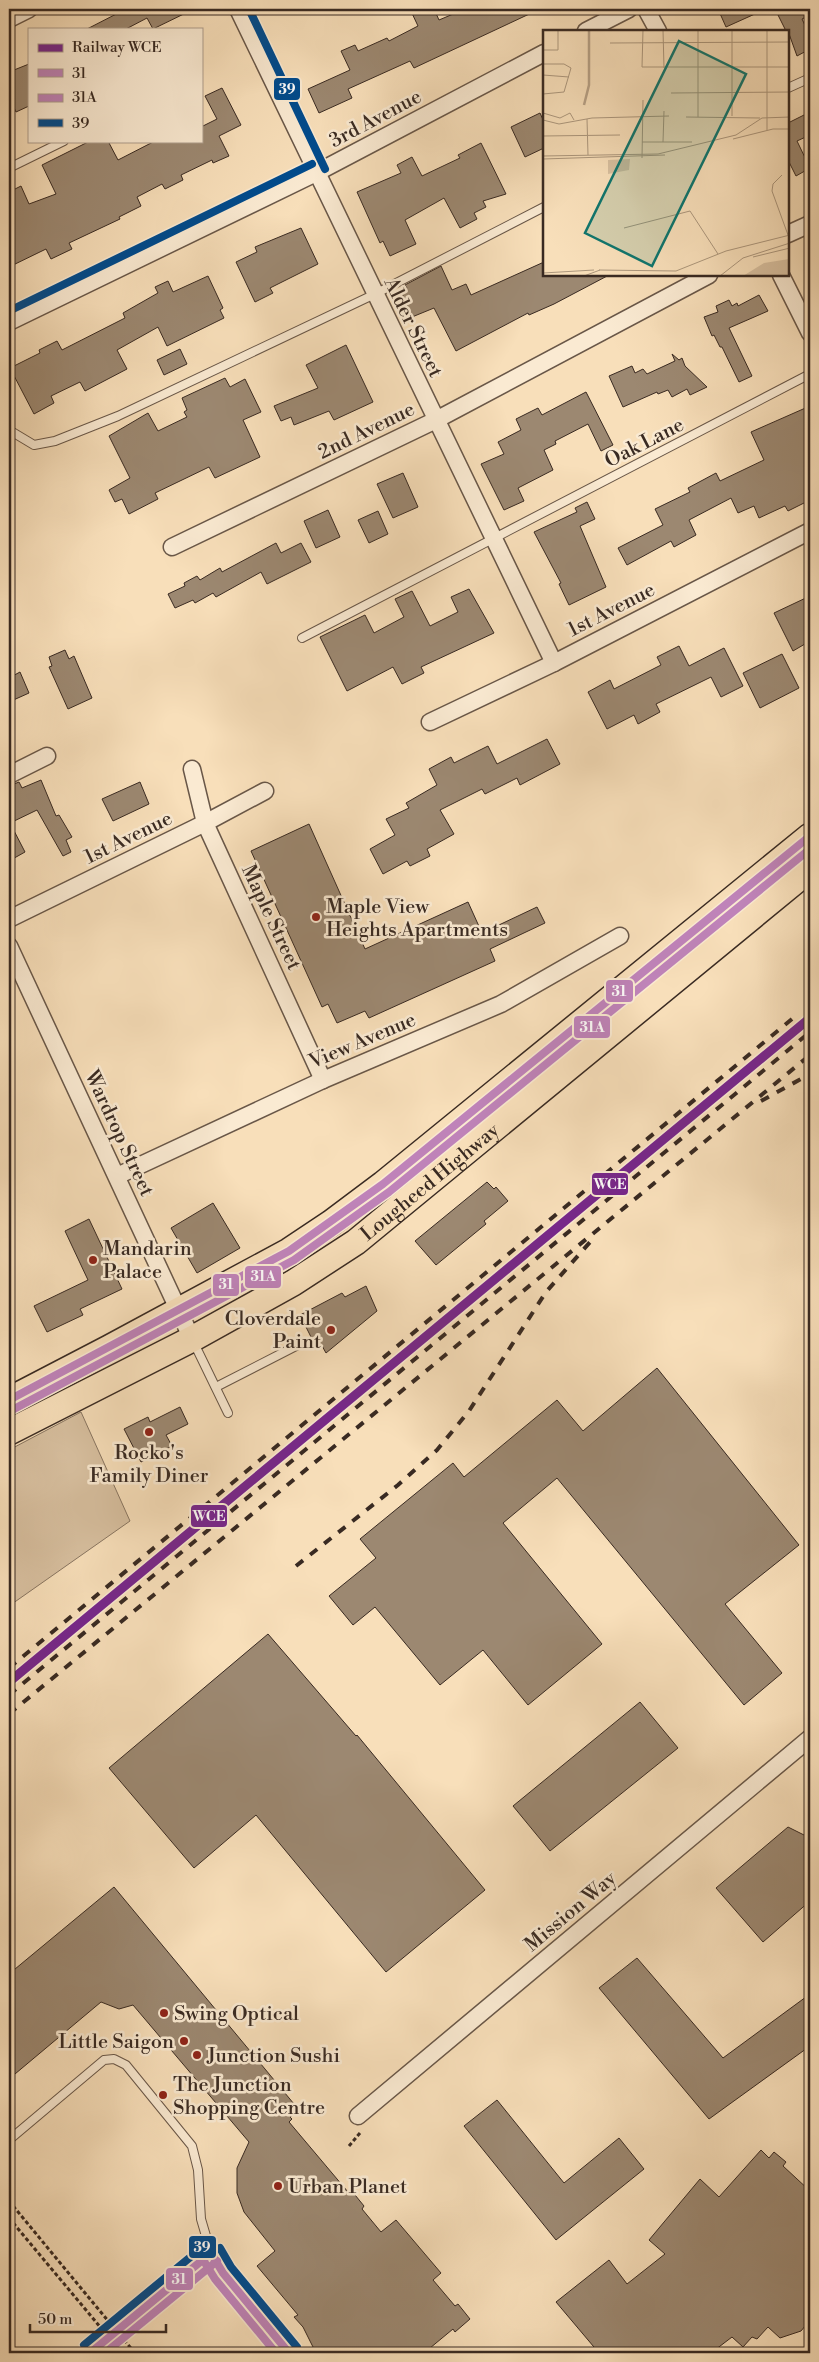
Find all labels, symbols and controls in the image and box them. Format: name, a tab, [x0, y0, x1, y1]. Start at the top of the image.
legend	[28, 28, 202, 142]
inset map	[543, 30, 789, 276]
text: Railway WCE	[72, 38, 162, 57]
text: 31	[72, 64, 87, 83]
line badge: 39	[273, 77, 301, 101]
text: 39	[278, 81, 296, 99]
street label: 3rd Avenue	[325, 85, 426, 154]
text: 31A	[72, 88, 97, 107]
text: 39	[72, 114, 89, 133]
street label: Alder Street	[377, 273, 448, 382]
street label: 2nd Avenue	[314, 397, 419, 466]
street label: Oak Lane	[601, 413, 689, 474]
street label: 1st Avenue	[564, 578, 660, 643]
street label: 1st Avenue	[81, 806, 177, 870]
street label: Maple Street	[235, 861, 306, 974]
place label: Maple View Heights Apartments	[326, 895, 508, 943]
marker: Maple View Heights Apartments	[310, 911, 322, 923]
line badge: 31	[605, 979, 634, 1003]
text: 31	[612, 983, 627, 1001]
street label: View Avenue	[304, 1008, 420, 1075]
line badge: 31A	[573, 1015, 611, 1039]
text: 31A	[580, 1019, 605, 1037]
street label: Wardrop Street	[78, 1066, 159, 1201]
street label: Lougheed Highway	[356, 1118, 505, 1247]
line badge: WCE	[591, 1172, 629, 1196]
text: WCE	[592, 1176, 627, 1194]
place label: Mandarin Palace	[103, 1237, 192, 1285]
marker: Mandarin Palace	[87, 1254, 99, 1266]
line badge: 31A	[244, 1265, 282, 1289]
text: 31A	[251, 1268, 276, 1286]
line badge: 31	[212, 1273, 240, 1297]
text: 31	[219, 1276, 234, 1294]
place label: Cloverdale Paint	[225, 1307, 321, 1355]
marker: Cloverdale Paint	[325, 1324, 337, 1336]
marker: Rocko's Family Diner	[143, 1426, 155, 1438]
place label: Rocko's Family Diner	[90, 1441, 209, 1489]
line badge: WCE	[190, 1504, 228, 1528]
text: WCE	[191, 1508, 226, 1526]
street label: Mission Way	[520, 1866, 622, 1958]
place label: Swing Optical	[174, 2002, 299, 2027]
marker: Swing Optical	[158, 2007, 170, 2019]
place label: Little Saigon	[58, 2030, 174, 2055]
marker: Little Saigon	[178, 2035, 190, 2047]
place label: Junction Sushi	[206, 2044, 340, 2069]
marker: Junction Sushi	[191, 2049, 203, 2061]
place label: The Junction Shopping Centre	[173, 2073, 325, 2121]
marker: The Junction Shopping Centre	[157, 2089, 169, 2101]
place label: Urban Planet	[288, 2175, 407, 2200]
marker: Urban Planet	[272, 2180, 284, 2192]
line badge: 39	[188, 2235, 217, 2259]
text: 39	[193, 2239, 211, 2257]
line badge: 31	[165, 2267, 194, 2291]
text: 31	[172, 2271, 187, 2289]
scale bar	[30, 2302, 166, 2334]
text: 50 m	[38, 2310, 72, 2329]

